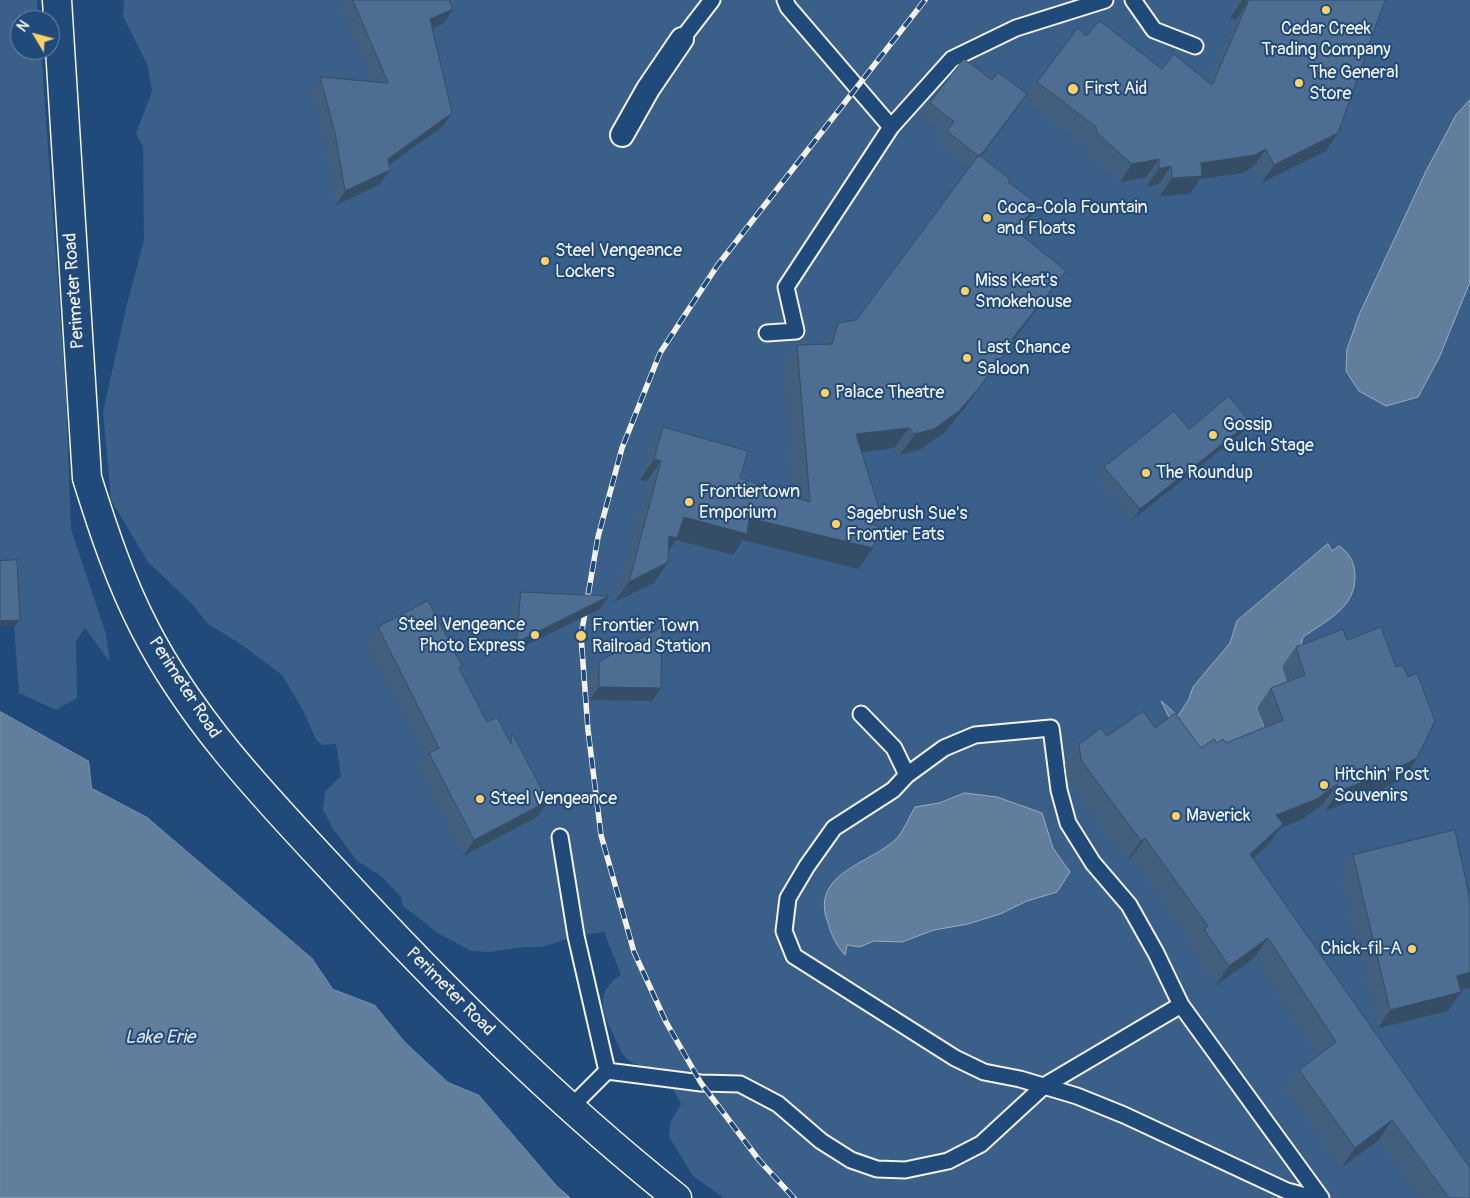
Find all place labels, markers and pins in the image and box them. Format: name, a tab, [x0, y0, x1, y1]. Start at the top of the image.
marker: Cedar Creek Trading Company	[1320, 4, 1332, 16]
place label: Cedar Creek Trading Company	[1261, 18, 1391, 60]
place label: The General Store	[1309, 62, 1399, 104]
marker: The General Store	[1293, 77, 1305, 89]
place label: First Aid	[1084, 78, 1147, 100]
marker: First Aid	[1066, 82, 1080, 96]
place label: Coca-Cola Fountain and Floats	[997, 197, 1148, 240]
marker: Coca-Cola Fountain and Floats	[981, 212, 993, 224]
place label: Steel Vengeance Lockers	[555, 240, 682, 282]
marker: Steel Vengeance Lockers	[539, 255, 551, 267]
place label: Miss Keat's Smokehouse	[975, 270, 1072, 312]
marker: Miss Keat's Smokehouse	[959, 285, 971, 297]
place label: Last Chance Saloon	[977, 337, 1070, 379]
marker: Last Chance Saloon	[961, 352, 973, 364]
place label: Palace Theatre	[835, 382, 944, 404]
marker: Palace Theatre	[819, 387, 831, 399]
place label: Gossip Gulch Stage	[1223, 414, 1314, 456]
marker: Gossip Gulch Stage	[1207, 429, 1219, 441]
place label: The Roundup	[1156, 462, 1253, 484]
marker: The Roundup	[1140, 467, 1152, 479]
place label: Frontiertown Emporium	[699, 481, 800, 524]
marker: Frontiertown Emporium	[683, 496, 695, 508]
place label: Sagebrush Sue's Frontier Eats	[846, 503, 968, 546]
marker: Sagebrush Sue's Frontier Eats	[830, 518, 842, 530]
place label: Steel Vengeance Photo Express	[398, 614, 525, 656]
place label: Frontier Town Railroad Station	[592, 615, 711, 658]
marker: Steel Vengeance Photo Express	[529, 629, 541, 641]
marker: Frontier Town Railroad Station	[574, 629, 588, 643]
place label: Hitchin' Post Souvenirs	[1334, 764, 1429, 806]
marker: Hitchin' Post Souvenirs	[1318, 779, 1330, 791]
place label: Steel Vengeance	[490, 788, 617, 810]
marker: Steel Vengeance	[474, 793, 486, 805]
place label: Maverick	[1186, 805, 1251, 827]
marker: Maverick	[1170, 810, 1182, 822]
place label: Chick-fil-A	[1321, 938, 1402, 960]
marker: Chick-fil-A	[1406, 943, 1418, 955]

